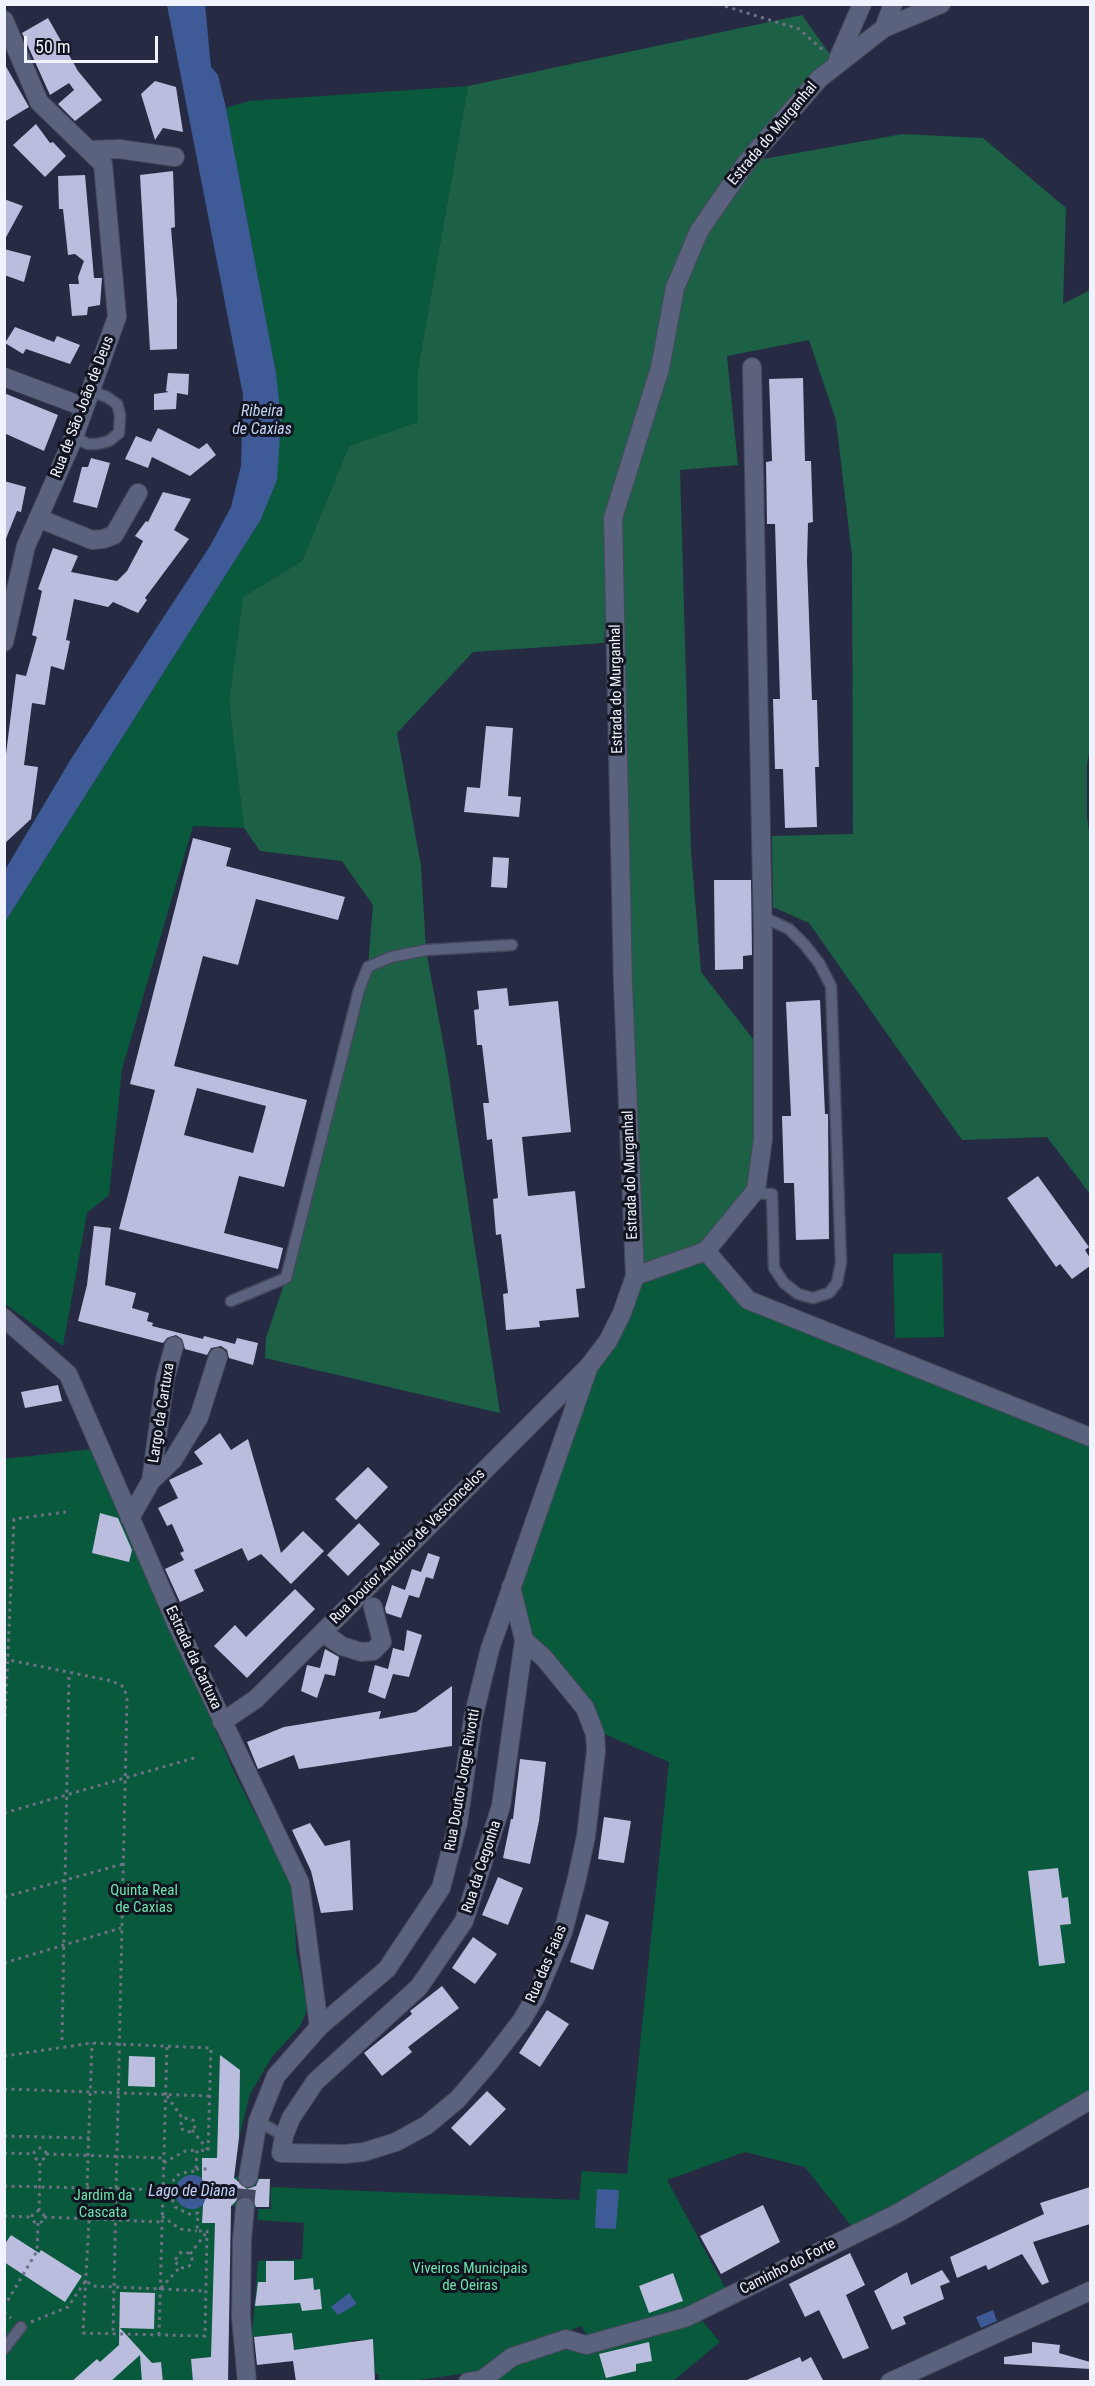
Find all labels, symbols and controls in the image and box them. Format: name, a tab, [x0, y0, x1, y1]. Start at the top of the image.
scale bar	[27, 24, 160, 62]
text: 50 m	[35, 36, 70, 57]
street label: Estrada do Murganhal	[725, 79, 821, 189]
street label: Rua de São João de Deus	[48, 334, 118, 480]
water label: Ribeira de Caxias	[232, 402, 292, 440]
street label: Estrada do Murganhal	[607, 624, 627, 754]
street label: Estrada do Murganhal	[620, 1110, 642, 1240]
street label: Largo da Cartuxa	[145, 1362, 179, 1464]
street label: Rua Doutor António de Vasconcelos	[327, 1466, 489, 1628]
street label: Estrada da Cartuxa	[161, 1603, 225, 1713]
street label: Rua Doutor Jorge Rivotti	[442, 1708, 484, 1852]
street label: Rua da Cegonha	[459, 1819, 505, 1915]
park label: Quinta Real de Caxias	[110, 1882, 178, 1917]
street label: Rua das Faias	[523, 1923, 571, 2005]
water label: Lago de Diana	[148, 2182, 236, 2202]
park label: Jardim da Cascata	[73, 2187, 133, 2222]
street label: Caminho do Forte	[737, 2235, 839, 2299]
park label: Viveiros Municipais de Oeiras	[412, 2260, 528, 2295]

